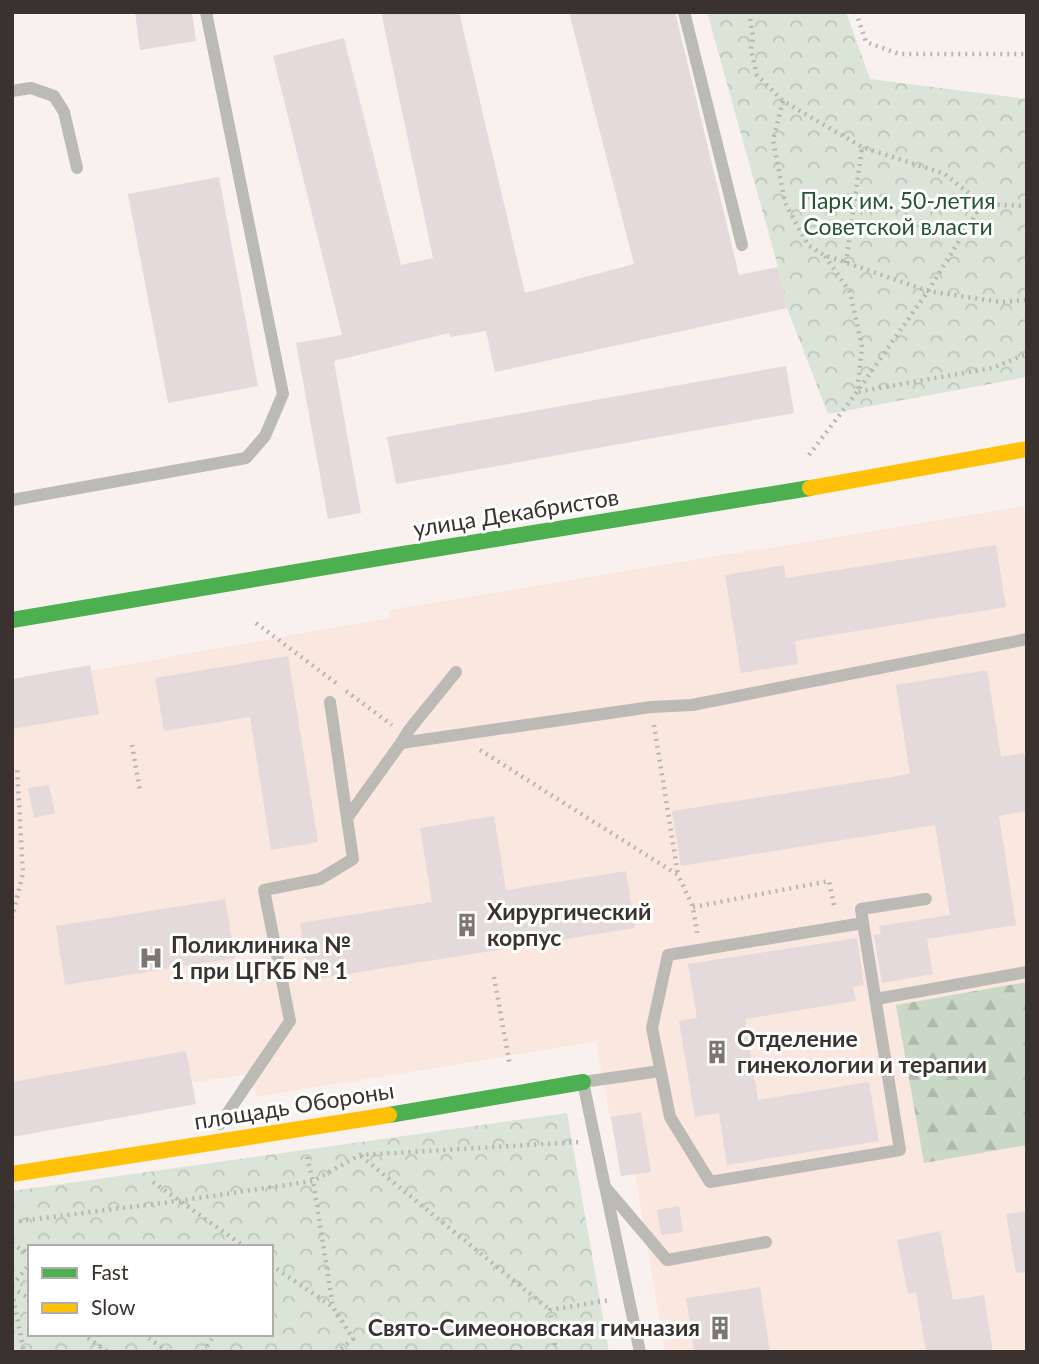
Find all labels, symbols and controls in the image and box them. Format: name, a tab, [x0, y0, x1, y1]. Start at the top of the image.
park label: Парк им. 50-летия Советской власти	[800, 186, 996, 240]
street label: улица Декабристов	[411, 482, 621, 542]
place label: Хирургический корпус	[487, 897, 651, 951]
building icon: Хирургический корпус	[453, 911, 481, 939]
place label: Поликлиника № 1 при ЦГКБ № 1	[171, 930, 351, 984]
hospital icon: Поликлиника № 1 при ЦГКБ № 1	[137, 944, 165, 972]
place label: Отделение гинекологии и терапии	[737, 1024, 987, 1078]
building icon: Отделение гинекологии и терапии	[703, 1038, 731, 1066]
street label: площадь Обороны	[192, 1075, 396, 1135]
legend	[28, 1245, 273, 1336]
text: Fast	[91, 1259, 129, 1284]
text: Slow	[91, 1294, 136, 1319]
place label: Свято-Симеоновская гимназия	[368, 1313, 700, 1341]
building icon: Свято-Симеоновская гимназия	[706, 1314, 734, 1342]

